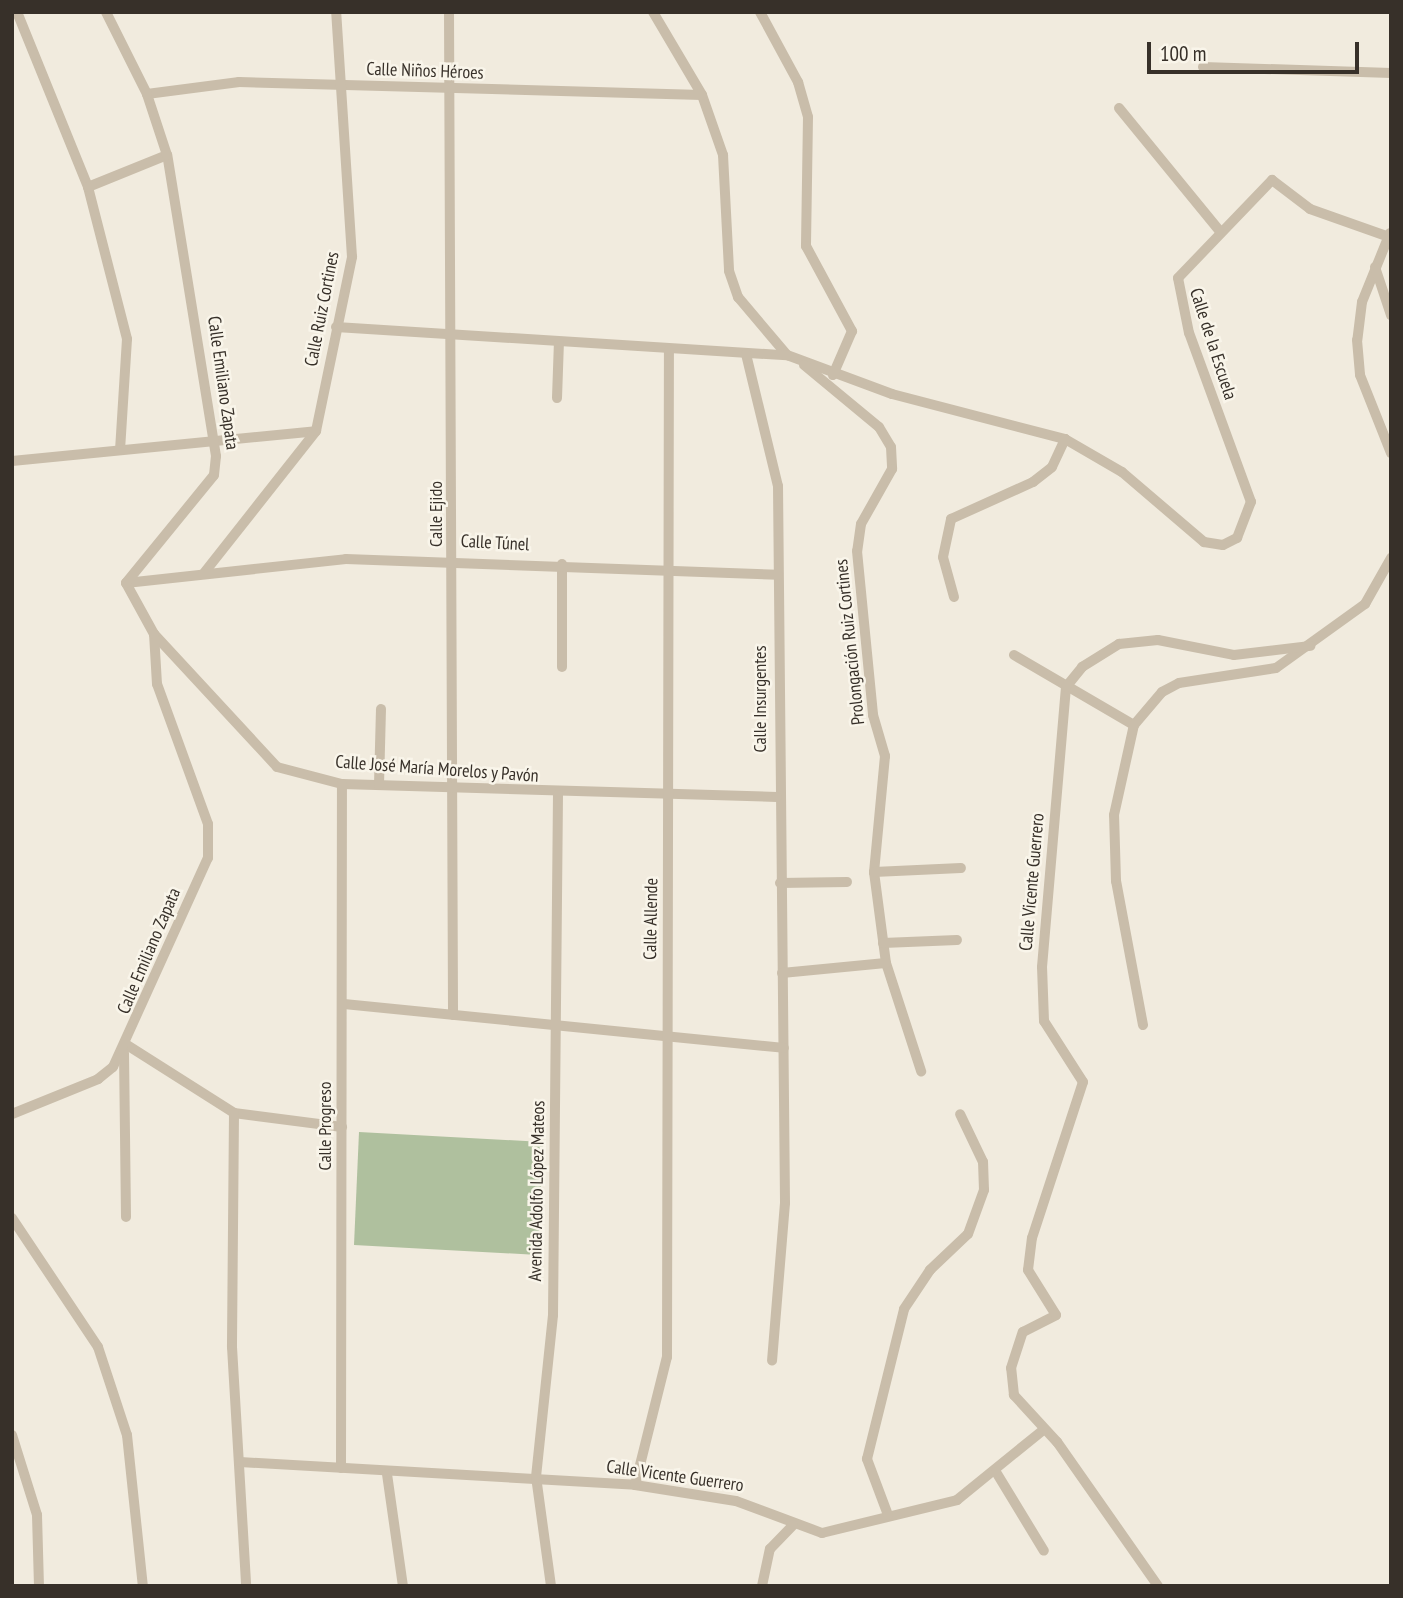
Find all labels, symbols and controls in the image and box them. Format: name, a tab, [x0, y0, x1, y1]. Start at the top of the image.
scale bar	[1151, 28, 1363, 72]
text: 100 m	[1160, 40, 1206, 67]
street label: Calle Niños Héroes	[366, 58, 484, 84]
street label: Calle Ruiz Cortines	[300, 250, 344, 368]
street label: Calle de la Escuela	[1185, 286, 1241, 402]
street label: Calle Emiliano Zapata	[203, 315, 243, 451]
street label: Calle Ejido	[425, 481, 447, 547]
street label: Calle Túnel	[460, 530, 530, 556]
street label: Prolongación Ruiz Cortines	[831, 558, 869, 726]
street label: Calle Insurgentes	[749, 645, 771, 753]
street label: Calle José María Morelos y Pavón	[334, 751, 540, 787]
street label: Calle Vicente Guerrero	[1015, 812, 1049, 952]
street label: Calle Allende	[639, 878, 663, 960]
street label: Calle Emiliano Zapata	[113, 885, 185, 1017]
street label: Calle Progreso	[314, 1081, 336, 1171]
street label: Avenida Adolfo López Mateos	[525, 1100, 549, 1282]
street label: Calle Vicente Guerrero	[605, 1456, 745, 1496]

